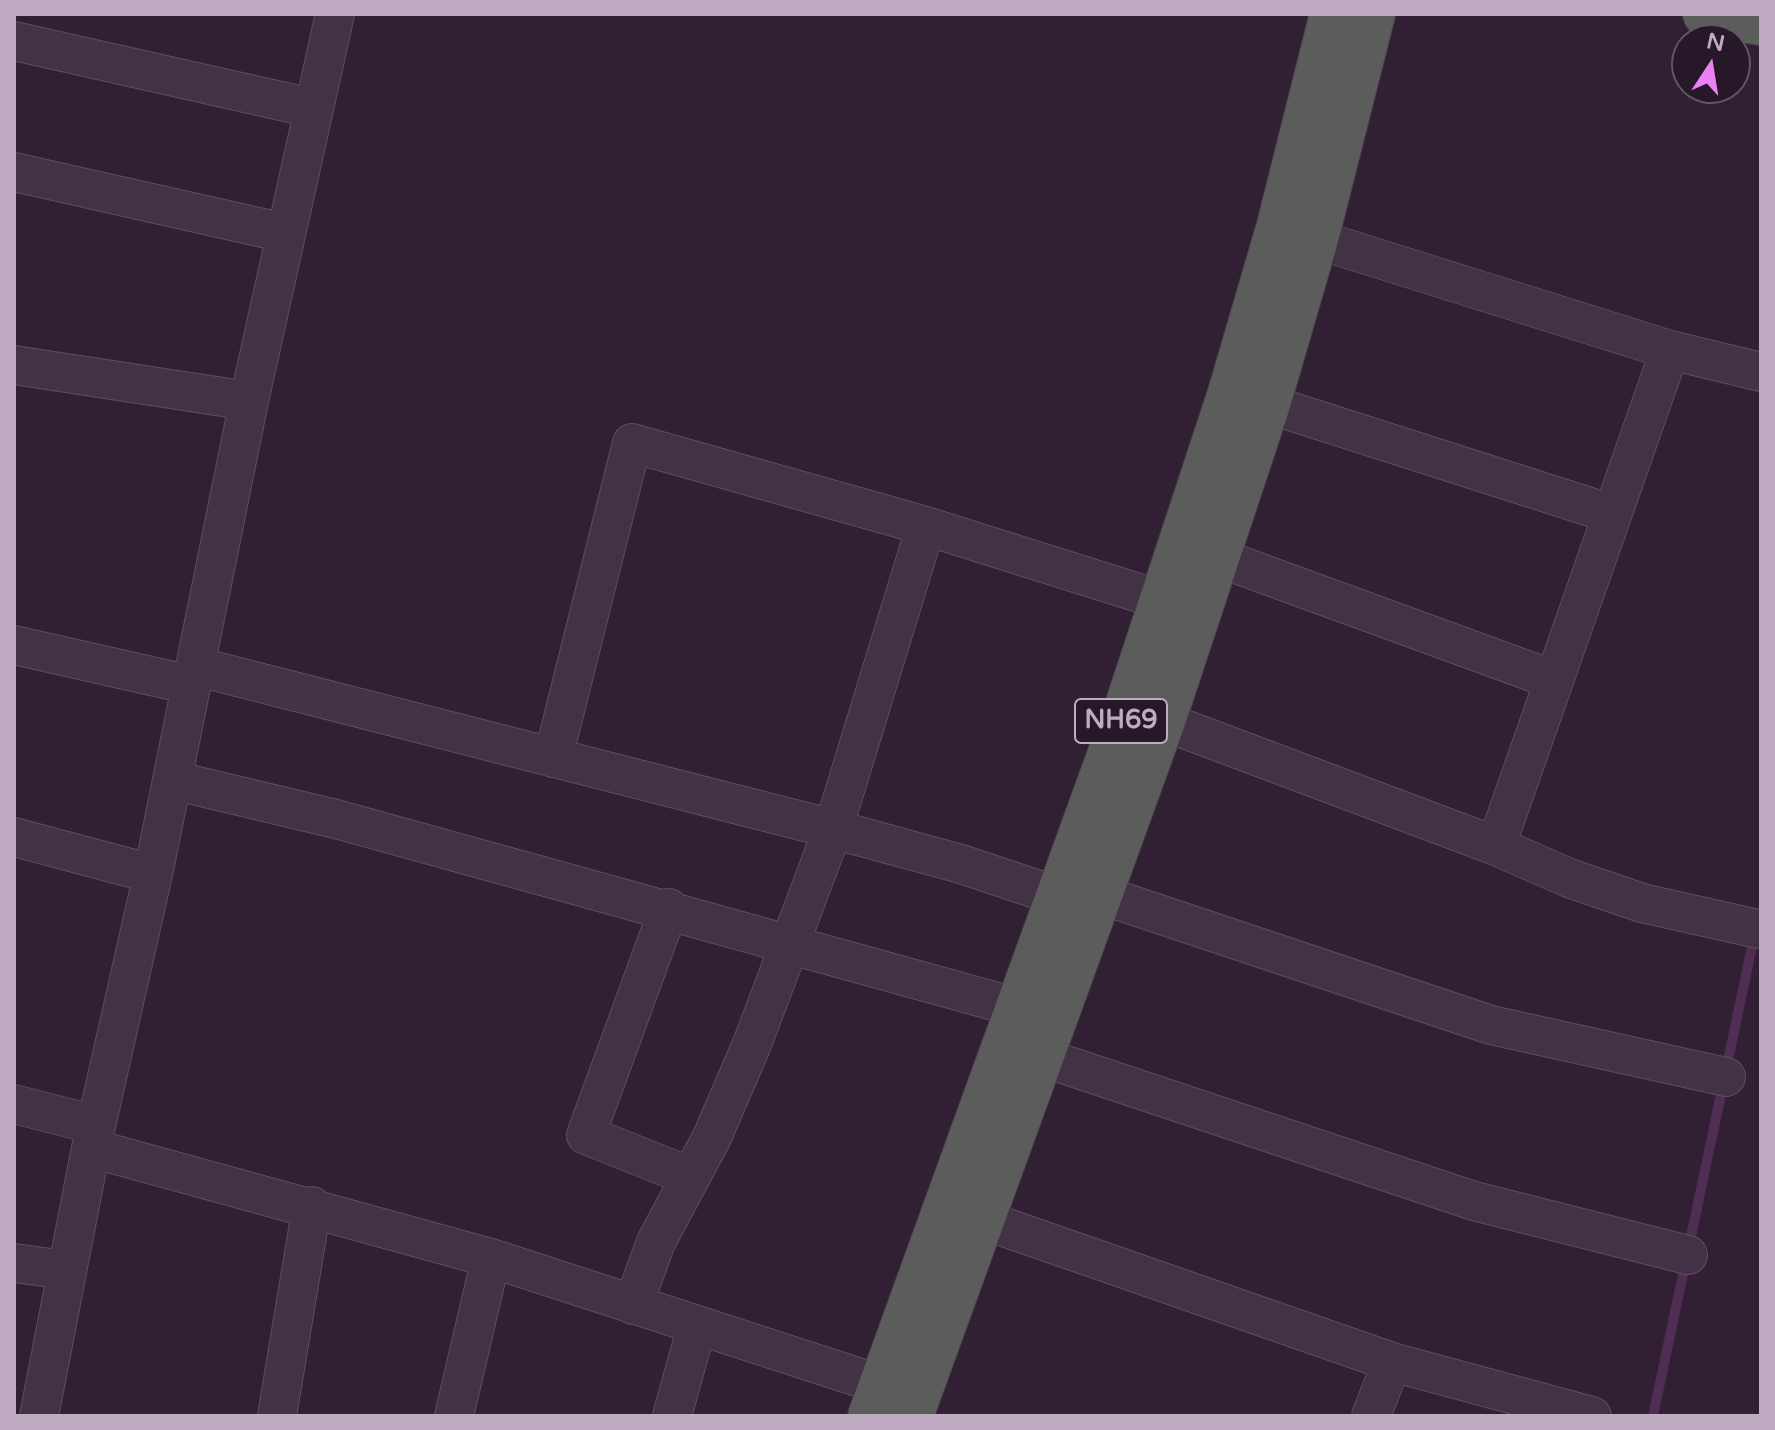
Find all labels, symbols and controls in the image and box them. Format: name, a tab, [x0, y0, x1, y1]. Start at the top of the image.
north arrow	[1671, 24, 1751, 104]
text: N	[1704, 28, 1727, 57]
road number: NH69	[1075, 699, 1167, 743]

